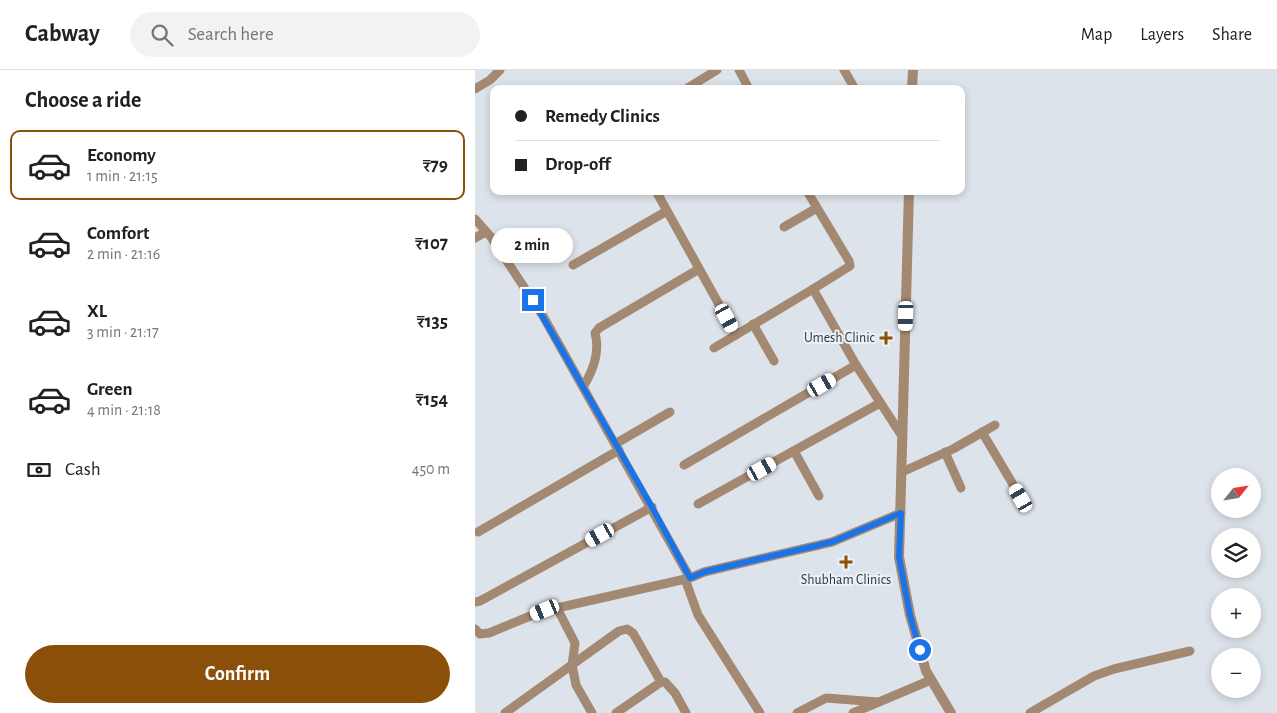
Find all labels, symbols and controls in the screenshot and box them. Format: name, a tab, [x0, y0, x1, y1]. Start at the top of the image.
search box	[130, 12, 480, 57]
icon: search	[148, 21, 176, 49]
text: Cabway	[25, 22, 100, 46]
text: Search here	[188, 25, 274, 44]
text: Map	[1081, 26, 1112, 44]
text: Layers	[1140, 26, 1184, 44]
text: Share	[1212, 26, 1252, 44]
text: Choose a ride	[25, 89, 141, 111]
text: Remedy Clinics	[545, 107, 660, 126]
icon: car	[27, 143, 72, 188]
text: Economy	[87, 146, 156, 165]
text: Drop-off	[545, 155, 610, 174]
text: ₹79	[423, 156, 448, 175]
text: 1 min · 21:15	[87, 168, 158, 184]
icon: car	[27, 221, 72, 266]
text: Comfort	[87, 224, 149, 243]
callout: 2 min	[492, 228, 574, 262]
text: ₹107	[415, 234, 448, 253]
text: 2 min	[514, 237, 550, 253]
text: 2 min · 21:16	[87, 246, 160, 262]
route end	[522, 289, 544, 311]
icon: car	[27, 299, 72, 344]
car	[713, 301, 740, 335]
car	[897, 301, 914, 331]
text: XL	[87, 302, 107, 321]
text: ₹135	[417, 312, 448, 331]
text: 3 min · 21:17	[87, 324, 159, 340]
place label: Umesh Clinic	[804, 331, 876, 345]
marker: Umesh Clinic	[879, 331, 893, 345]
car	[805, 371, 838, 399]
icon: car	[27, 377, 72, 422]
text: Green	[87, 380, 133, 399]
text: ₹154	[415, 390, 448, 409]
text: 4 min · 21:18	[87, 402, 161, 418]
car	[745, 455, 778, 483]
icon: cash	[25, 456, 53, 484]
text: Cash	[65, 460, 101, 479]
text: 450 m	[412, 461, 450, 477]
north arrow	[1211, 468, 1261, 518]
map controls	[1211, 468, 1261, 698]
car	[1007, 481, 1034, 515]
car	[583, 521, 616, 549]
button: layers	[1211, 528, 1261, 578]
marker: Shubham Clinics	[839, 555, 853, 569]
place label: Shubham Clinics	[801, 573, 891, 587]
button: +	[1211, 588, 1261, 638]
car	[528, 597, 561, 623]
route start	[909, 639, 931, 661]
button: Confirm	[25, 645, 450, 703]
button: −	[1211, 648, 1261, 698]

